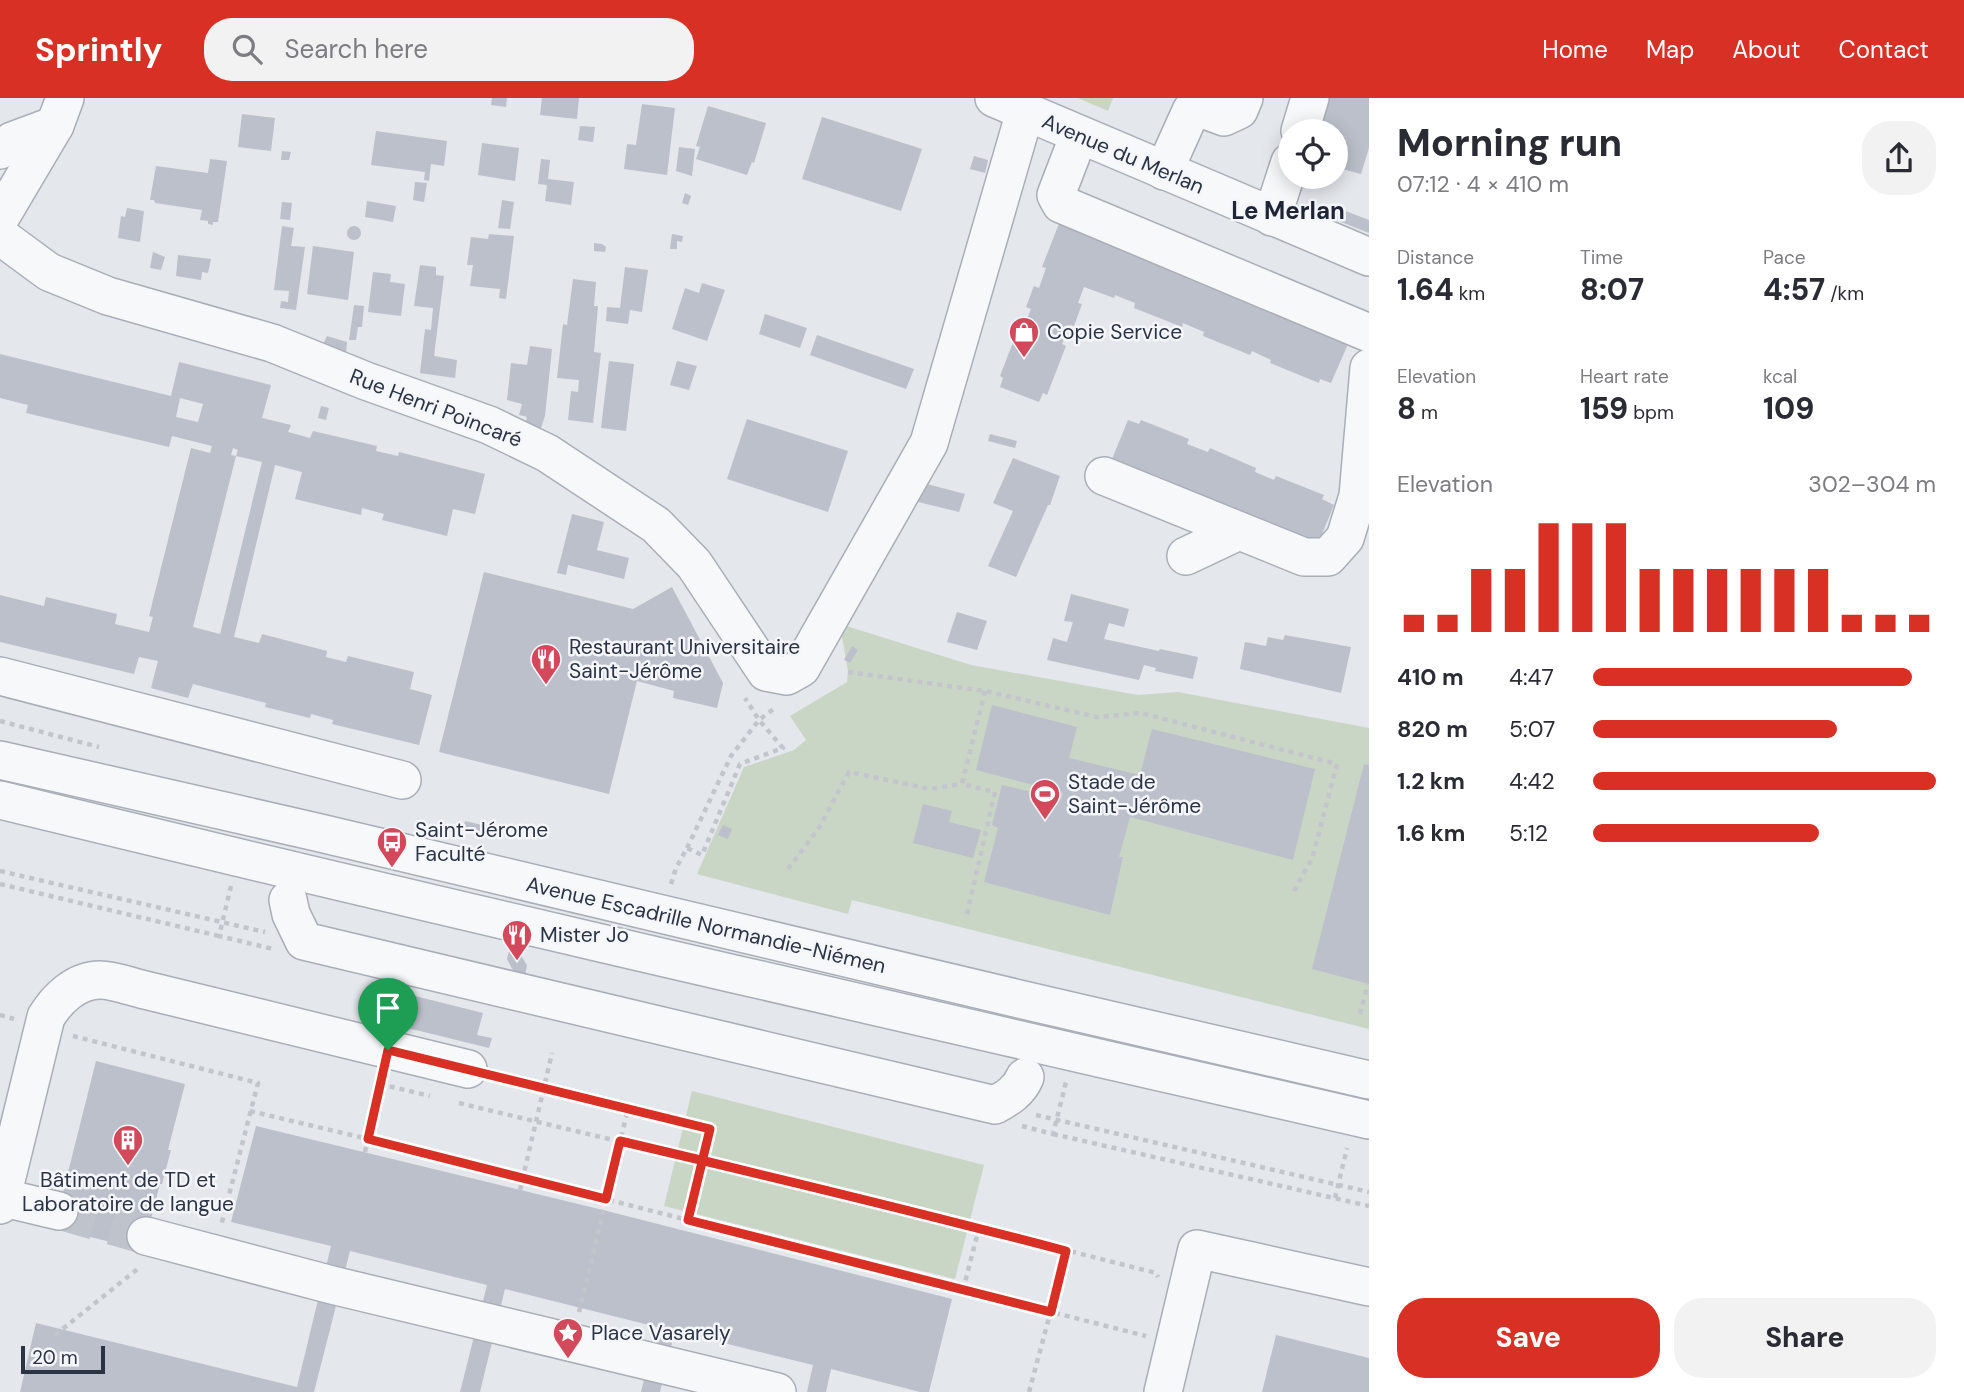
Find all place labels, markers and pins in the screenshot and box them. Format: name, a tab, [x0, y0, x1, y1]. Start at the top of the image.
shop icon: Copie Service	[1007, 315, 1041, 359]
place label: Copie Service	[1047, 318, 1182, 346]
place label: Restaurant Universitaire Saint-Jérôme	[569, 633, 800, 685]
restaurant icon: Restaurant Universitaire Saint-Jérôme	[529, 642, 563, 686]
place label: Stade de Saint-Jérôme	[1068, 768, 1201, 820]
sports icon: Stade de Saint-Jérôme	[1028, 777, 1062, 821]
place label: Saint-Jérome Faculté	[415, 816, 548, 868]
bus stop icon: Saint-Jérome Faculté	[375, 825, 409, 869]
restaurant icon: Mister Jo	[500, 918, 534, 962]
place label: Mister Jo	[540, 921, 629, 949]
pin	[358, 978, 418, 1050]
building icon: Bâtiment de TD et Laboratoire de langue	[111, 1123, 145, 1167]
place label: Bâtiment de TD et Laboratoire de langue	[22, 1166, 234, 1218]
place icon: Place Vasarely	[551, 1316, 585, 1360]
place label: Place Vasarely	[591, 1319, 731, 1347]

